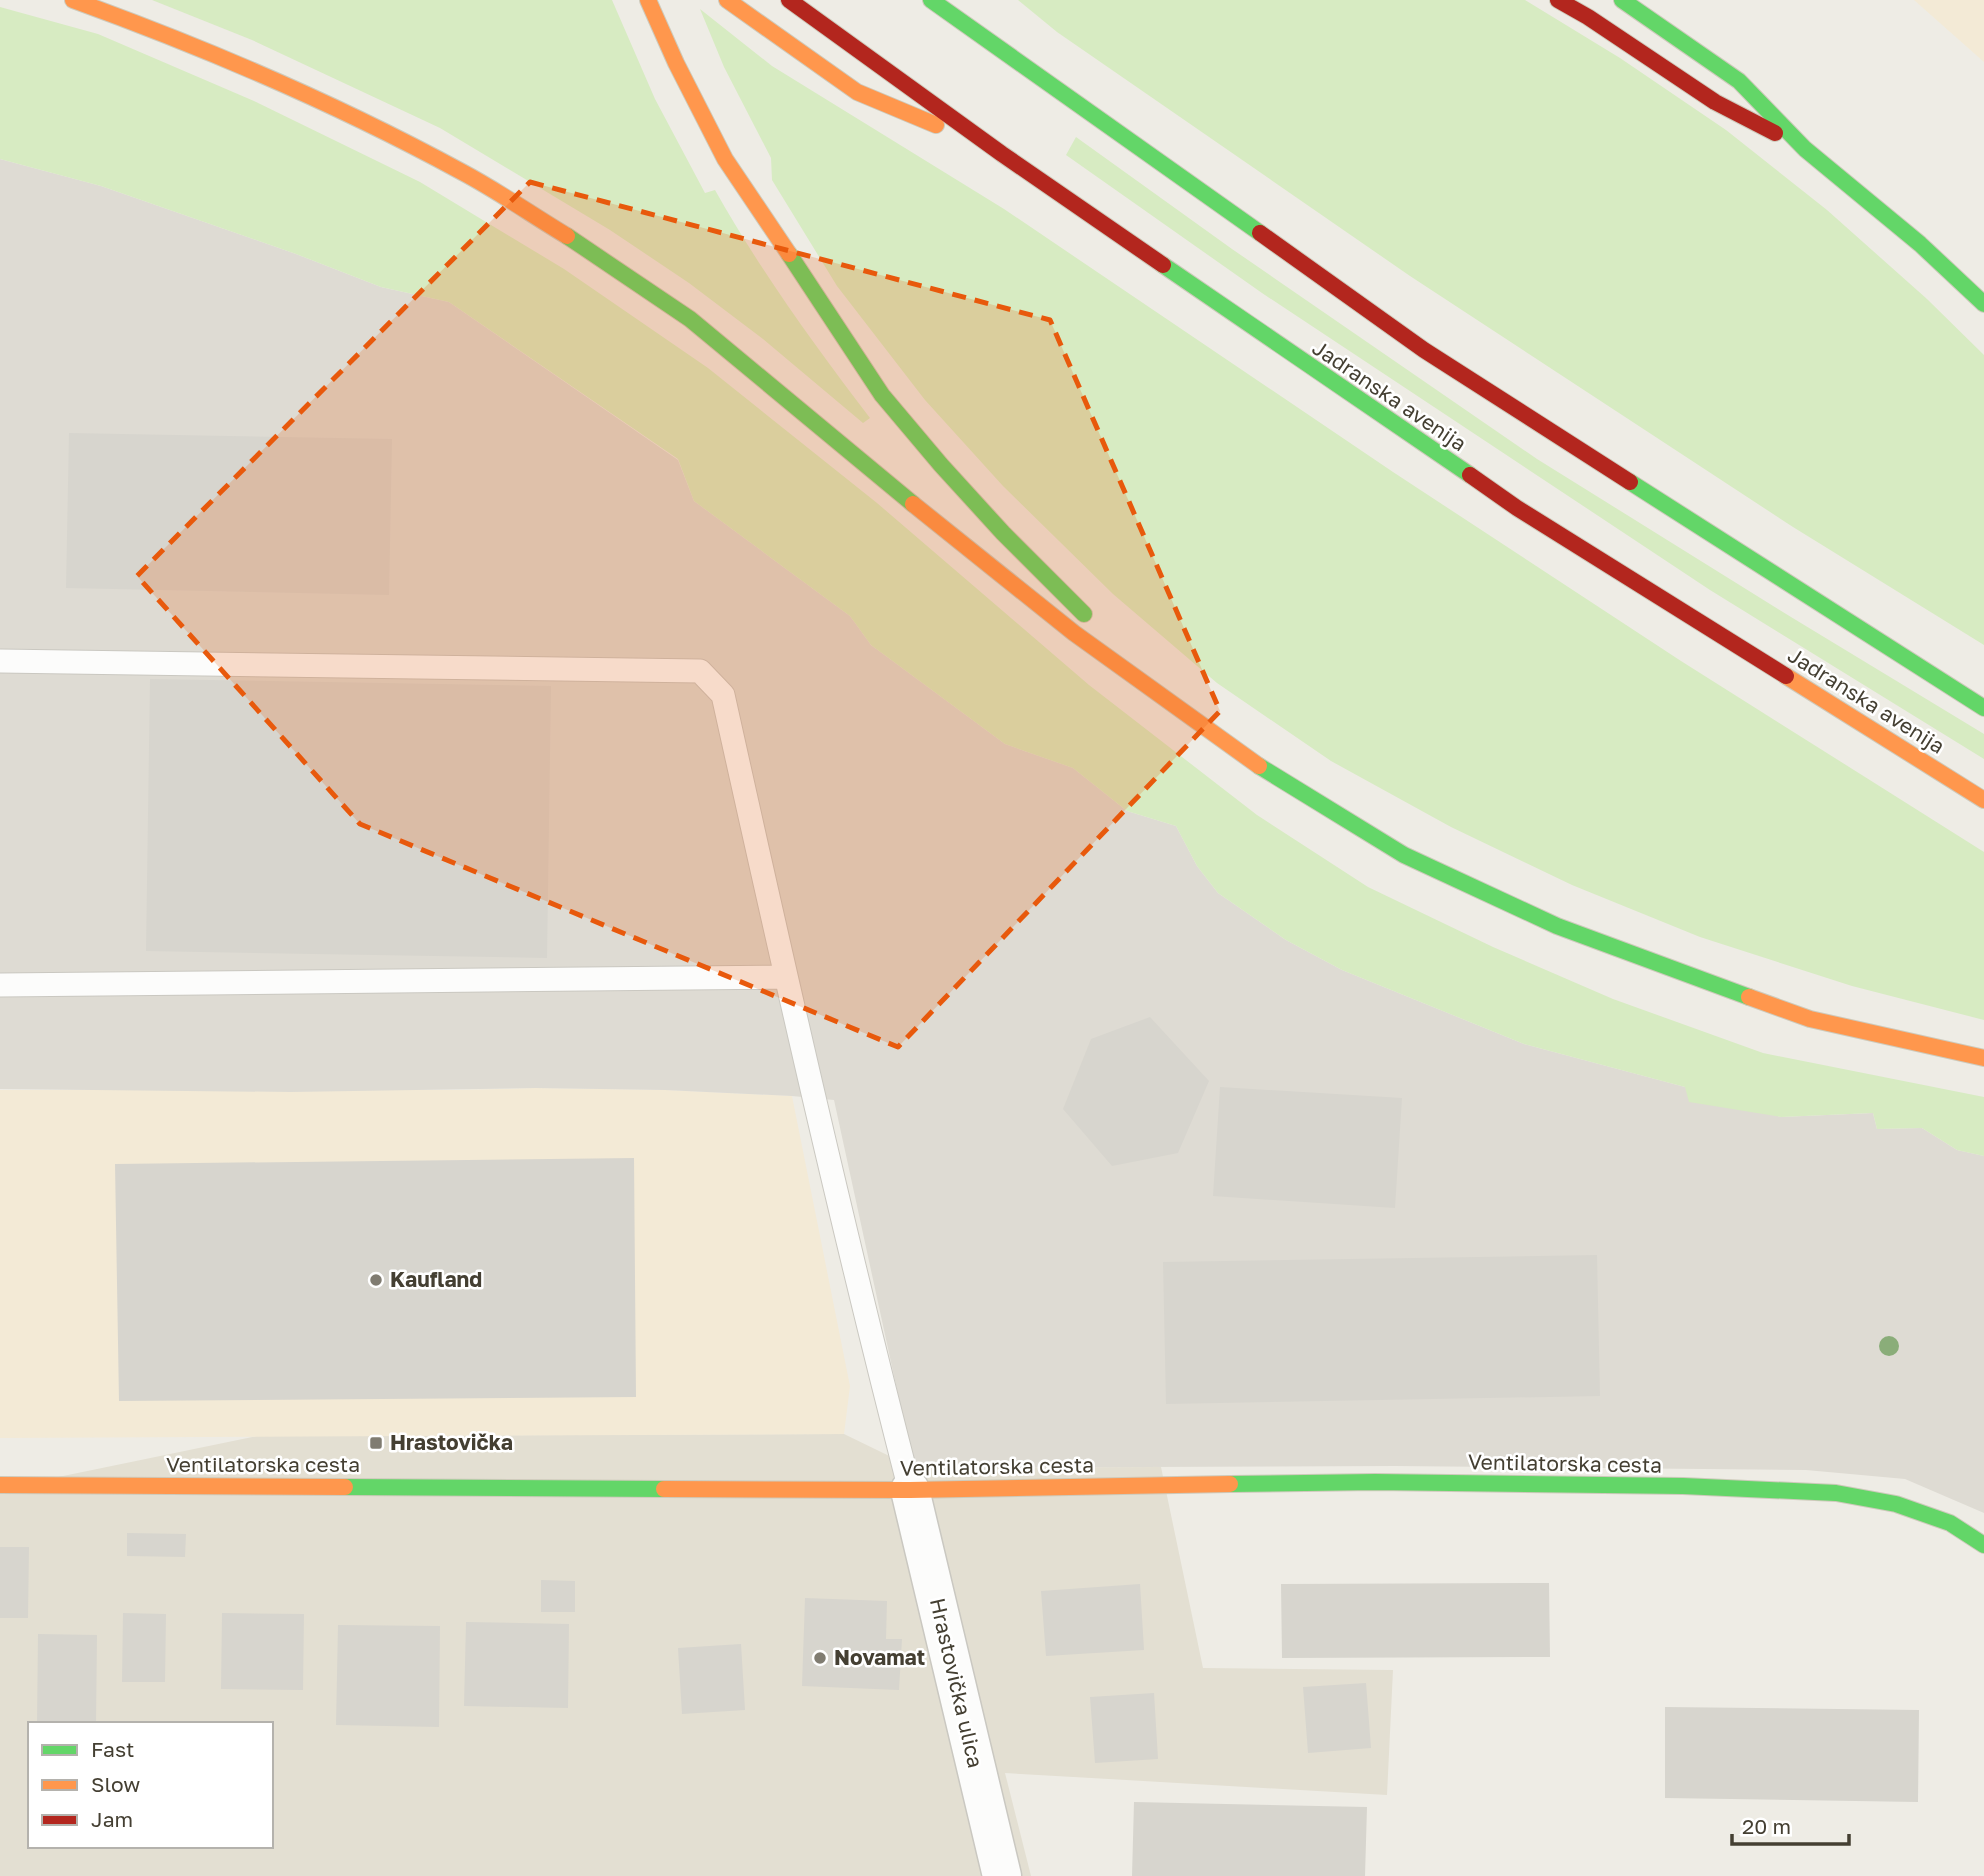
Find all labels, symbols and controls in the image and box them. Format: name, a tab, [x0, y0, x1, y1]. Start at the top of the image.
street label: Jadranska avenija	[1308, 334, 1471, 456]
street label: Jadranska avenija	[1783, 641, 1950, 759]
place label: Kaufland	[390, 1266, 482, 1292]
marker: Kaufland	[368, 1272, 384, 1288]
place label: Hrastovička	[390, 1429, 513, 1455]
marker: Hrastovička	[368, 1435, 384, 1451]
street label: Ventilatorska cesta	[1468, 1448, 1662, 1478]
street label: Ventilatorska cesta	[166, 1451, 360, 1477]
street label: Ventilatorska cesta	[900, 1451, 1094, 1481]
street label: Hrastovička ulica	[925, 1595, 989, 1770]
place label: Novamat	[834, 1644, 925, 1670]
marker: Novamat	[812, 1650, 828, 1666]
legend	[28, 1722, 273, 1848]
text: Fast	[91, 1736, 134, 1762]
text: Slow	[91, 1771, 140, 1797]
scale bar	[1732, 1802, 1849, 1846]
text: Jam	[91, 1806, 133, 1832]
text: 20 m	[1742, 1813, 1791, 1839]

